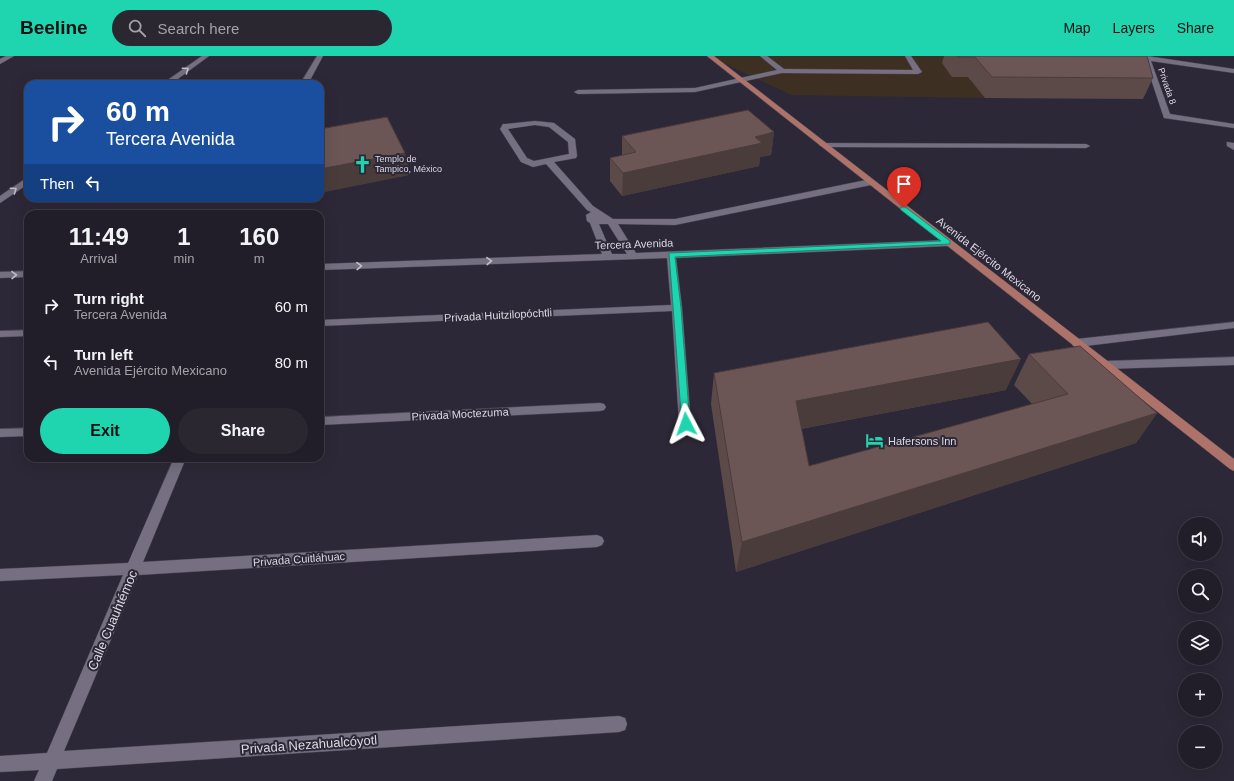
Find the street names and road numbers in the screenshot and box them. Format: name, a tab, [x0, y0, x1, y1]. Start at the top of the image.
street label: Privada 8	[1156, 66, 1178, 106]
street label: Avenida Ejército Mexicano	[934, 214, 1044, 304]
street label: Tercera Avenida	[594, 237, 674, 251]
street label: Privada Huitzilopóchtli	[444, 306, 552, 324]
street label: Privada Moctezuma	[411, 405, 510, 423]
street label: Privada Cuitláhuac	[253, 550, 346, 568]
street label: Calle Cuauhtémoc	[85, 568, 140, 672]
street label: Privada Nezahualcóyotl	[240, 732, 378, 757]

